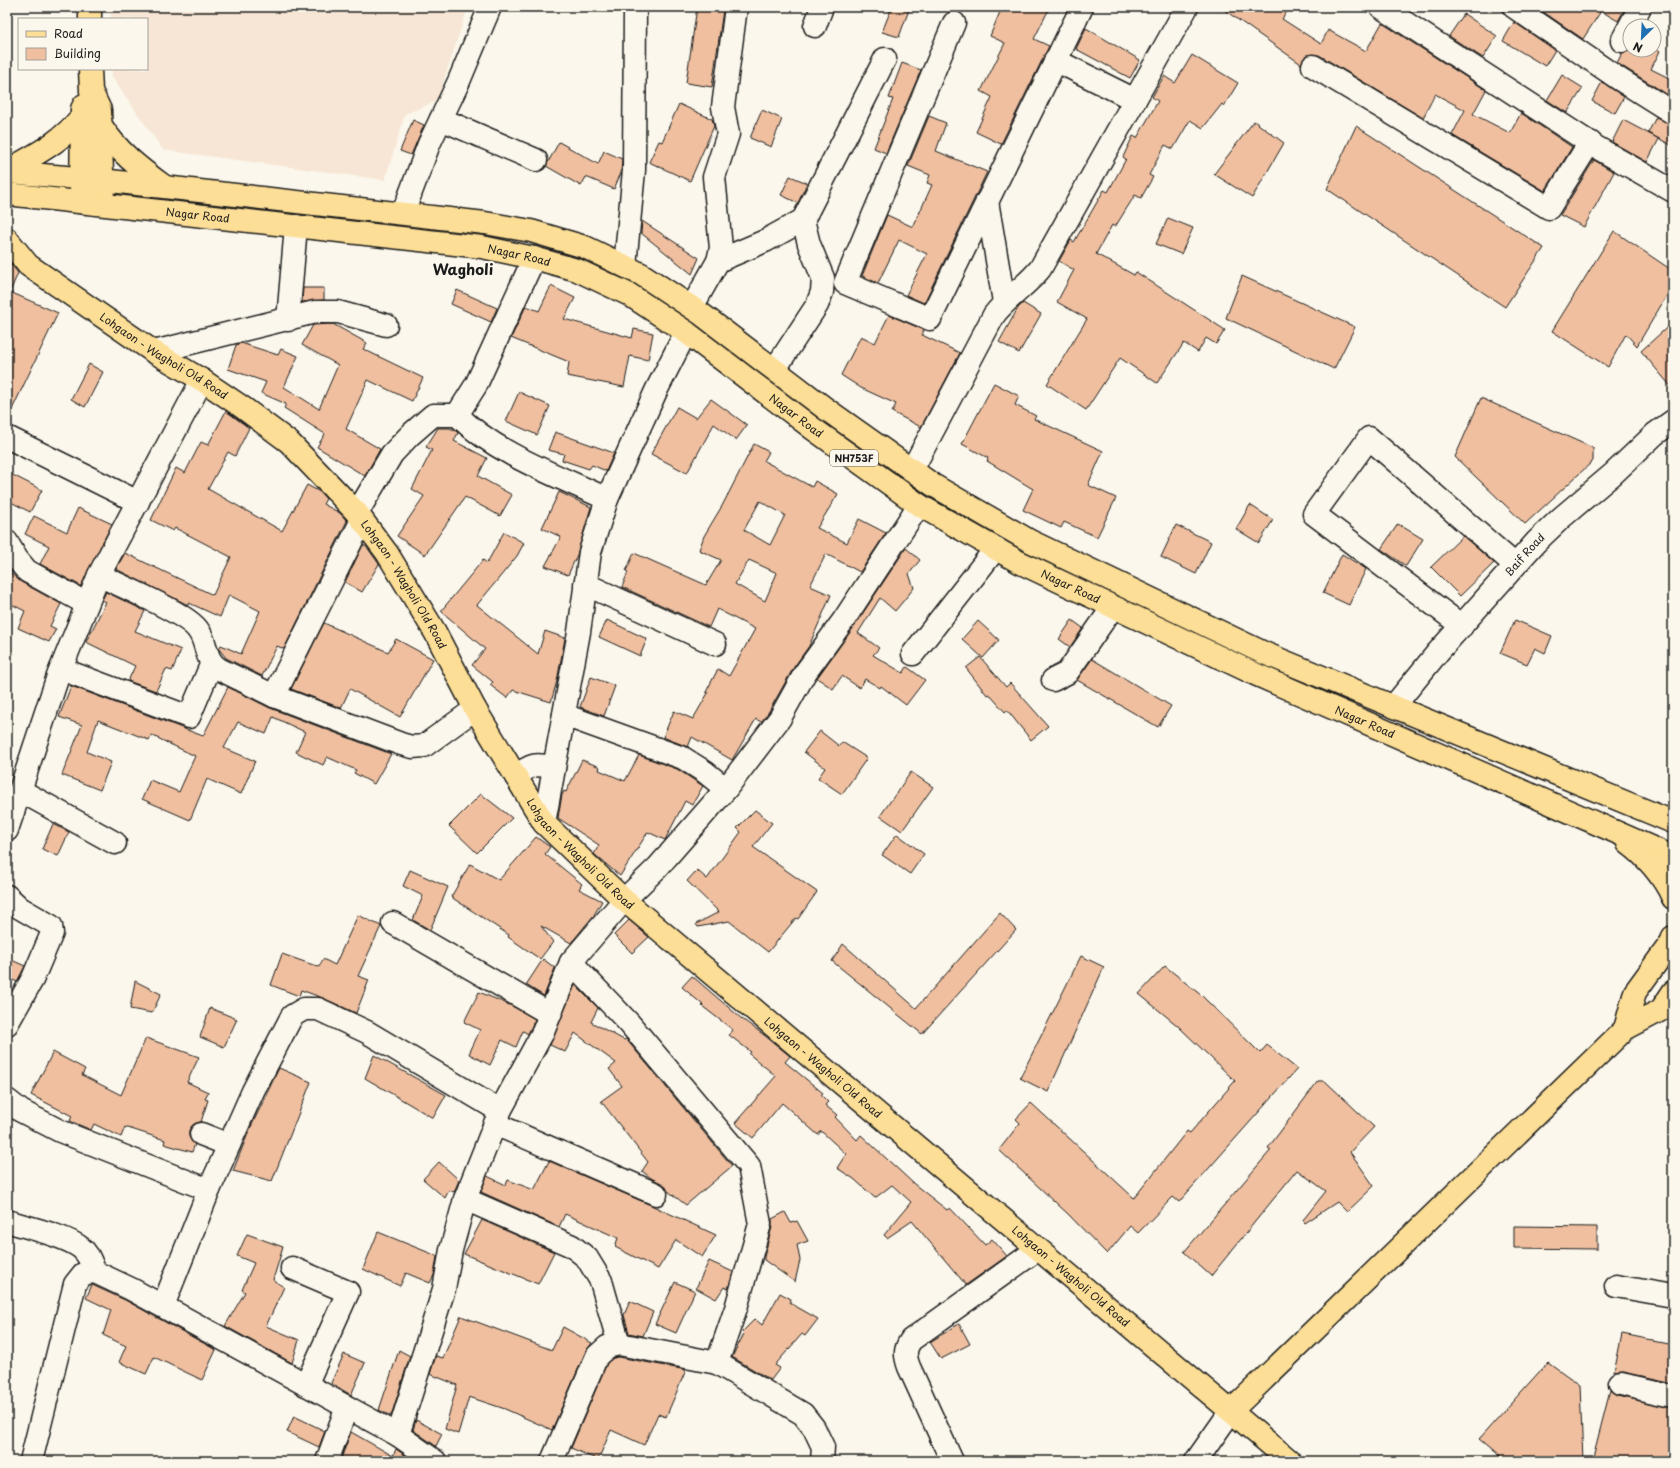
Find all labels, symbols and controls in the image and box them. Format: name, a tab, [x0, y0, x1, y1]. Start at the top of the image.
legend	[18, 18, 148, 70]
north arrow	[1622, 18, 1662, 58]
text: Road	[54, 24, 83, 42]
text: N	[1630, 38, 1645, 57]
text: Building	[54, 44, 101, 62]
street label: Nagar Road	[165, 203, 231, 227]
street label: Nagar Road	[486, 239, 553, 270]
district label: Wagholi	[433, 257, 494, 280]
street label: Lohgaon - Wagholi Old Road	[96, 308, 232, 403]
street label: Nagar Road	[766, 389, 827, 442]
road number: NH753F	[830, 450, 878, 466]
street label: Lohgaon - Wagholi Old Road	[357, 516, 451, 652]
street label: Baif Road	[1500, 529, 1548, 580]
street label: Nagar Road	[1038, 565, 1104, 608]
street label: Nagar Road	[1332, 701, 1398, 742]
street label: Lohgaon - Wagholi Old Road	[523, 795, 638, 913]
street label: Lohgaon - Wagholi Old Road	[761, 1013, 886, 1122]
street label: Lohgaon - Wagholi Old Road	[1008, 1221, 1134, 1331]

